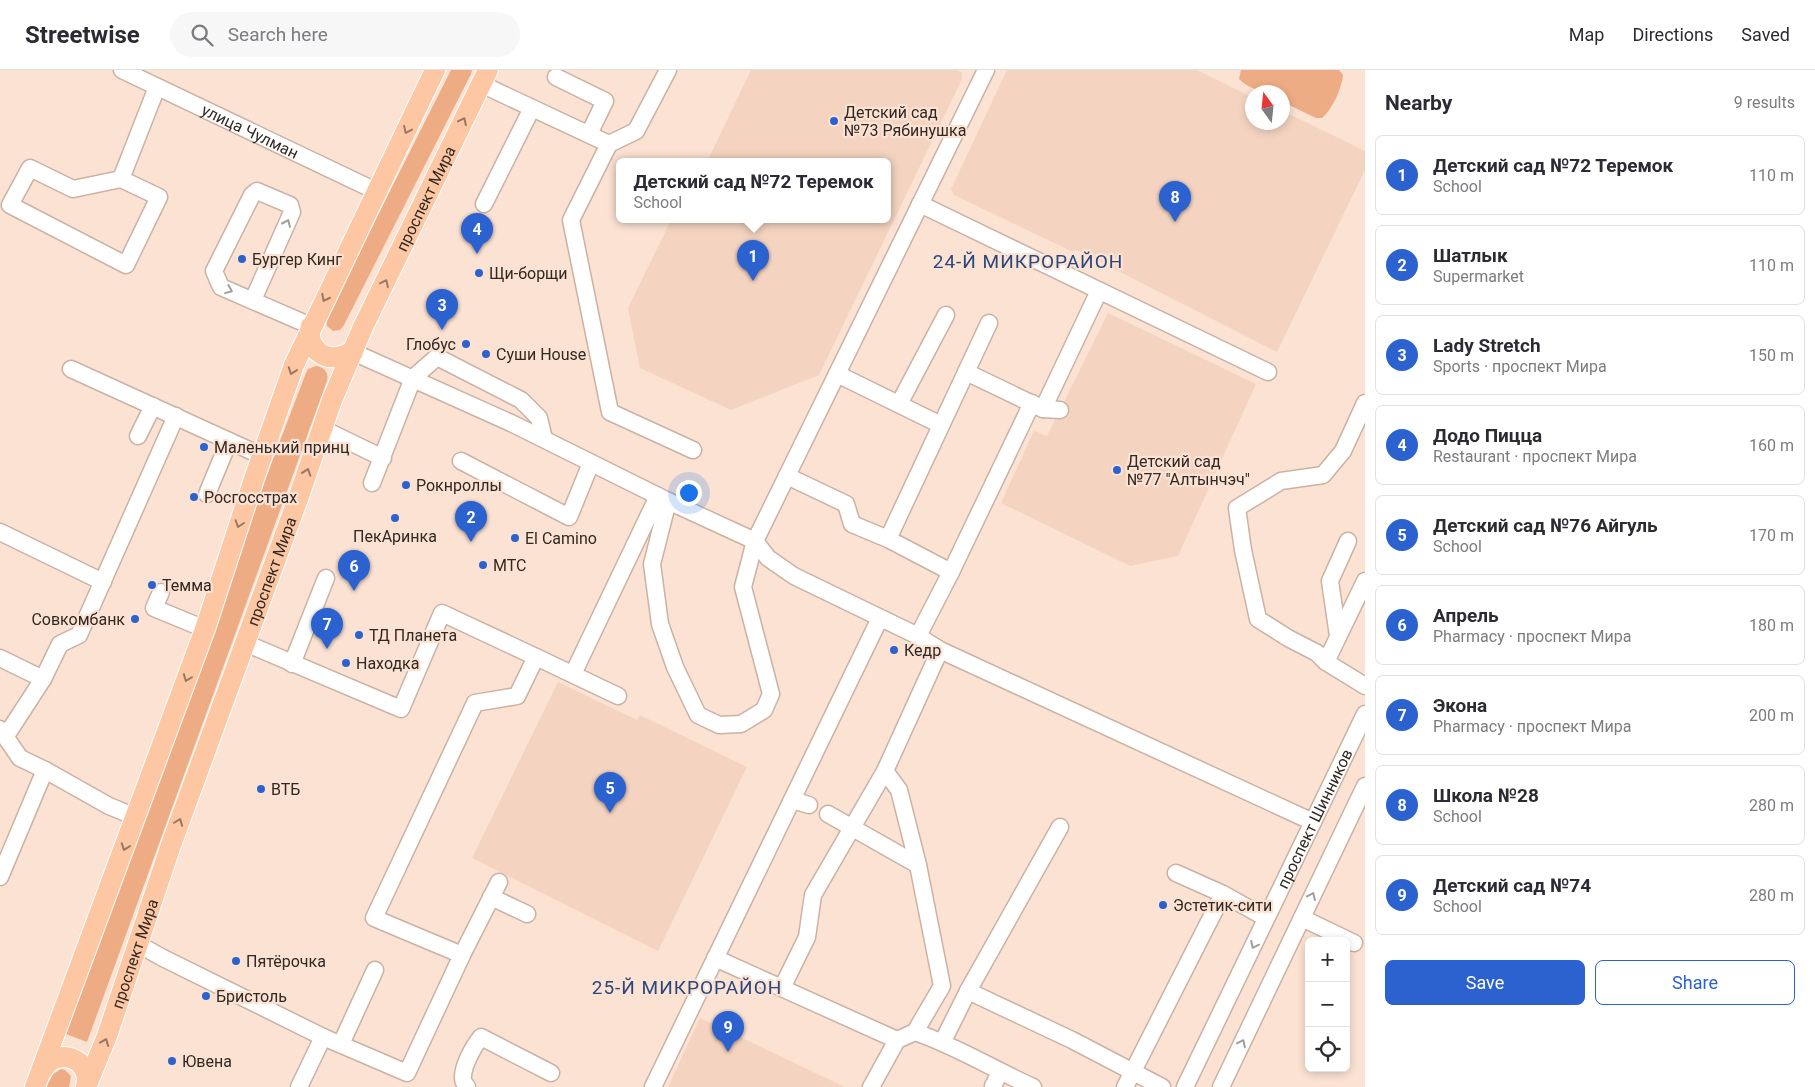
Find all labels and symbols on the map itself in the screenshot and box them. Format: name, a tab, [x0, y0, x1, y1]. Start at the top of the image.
north arrow	[1245, 85, 1290, 130]
street label: улица Чулман	[198, 100, 302, 163]
place label: Детский сад №73 Рябинушка	[844, 103, 966, 140]
marker: Детский сад №73 Рябинушка	[828, 115, 840, 127]
one-way arrow	[457, 117, 468, 126]
one-way arrow	[403, 125, 414, 134]
street label: проспект Мира	[392, 143, 460, 254]
pin: 8	[1159, 181, 1191, 222]
pin: 4	[461, 213, 493, 254]
one-way arrow	[280, 219, 291, 228]
pin: 1	[737, 240, 769, 281]
place label: Бургер Кинг	[252, 250, 342, 269]
district label: 24-Й МИКРОРАЙОН	[933, 250, 1123, 273]
marker: Бургер Кинг	[236, 253, 248, 265]
place label: Щи-борщи	[489, 264, 568, 283]
marker: Щи-борщи	[473, 267, 485, 279]
one-way arrow	[379, 279, 389, 288]
one-way arrow	[224, 284, 233, 294]
pin: 3	[426, 289, 458, 330]
one-way arrow	[321, 293, 331, 302]
place label: Глобус	[406, 335, 456, 354]
marker: Глобус	[460, 338, 472, 350]
place label: Суши House	[496, 345, 586, 364]
marker: Суши House	[480, 348, 492, 360]
one-way arrow	[288, 366, 298, 374]
place label: Маленький принц	[214, 438, 350, 457]
marker: Маленький принц	[198, 441, 210, 453]
place label: Детский сад №77 "Алтынчэч"	[1127, 452, 1250, 489]
marker: Детский сад №77 "Алтынчэч"	[1111, 464, 1123, 476]
one-way arrow	[302, 468, 312, 477]
place label: Рокнроллы	[416, 476, 502, 495]
marker: Рокнроллы	[400, 479, 412, 491]
your location	[676, 480, 702, 506]
place label: Росгосстрах	[204, 488, 297, 507]
marker: Росгосстрах	[188, 491, 200, 503]
pin: 2	[455, 501, 487, 542]
marker: ПекАринка	[389, 512, 401, 524]
street label: проспект Мира	[243, 514, 300, 629]
one-way arrow	[235, 520, 245, 528]
place label: ПекАринка	[353, 527, 437, 546]
place label: El Camino	[525, 529, 597, 548]
marker: El Camino	[509, 532, 521, 544]
pin: 6	[338, 550, 370, 591]
place label: МТС	[493, 556, 526, 575]
marker: МТС	[477, 559, 489, 571]
place label: Темма	[162, 576, 212, 595]
marker: Темма	[146, 579, 158, 591]
pin: 7	[311, 608, 343, 649]
place label: Совкомбанк	[31, 610, 125, 629]
marker: Совкомбанк	[129, 613, 141, 625]
place label: ТД Планета	[369, 626, 457, 645]
marker: ТД Планета	[353, 629, 365, 641]
place label: Кедр	[904, 641, 941, 660]
marker: Кедр	[888, 644, 900, 656]
place label: Находка	[356, 654, 419, 673]
marker: Находка	[340, 657, 352, 669]
one-way arrow	[182, 673, 193, 682]
street label: проспект Шинников	[1273, 746, 1357, 892]
pin: 5	[594, 772, 626, 813]
place label: ВТБ	[271, 780, 300, 799]
marker: ВТБ	[255, 783, 267, 795]
one-way arrow	[173, 818, 183, 827]
one-way arrow	[121, 842, 131, 851]
one-way arrow	[1306, 893, 1316, 902]
street label: проспект Мира	[108, 896, 162, 1011]
place label: Эстетик-сити	[1173, 896, 1272, 915]
marker: Эстетик-сити	[1157, 899, 1169, 911]
one-way arrow	[1249, 940, 1260, 949]
place label: Пятёрочка	[246, 952, 326, 971]
marker: Пятёрочка	[230, 955, 242, 967]
district label: 25-Й МИКРОРАЙОН	[592, 976, 782, 999]
place label: Бристоль	[216, 987, 287, 1006]
marker: Бристоль	[200, 990, 212, 1002]
pin: 9	[712, 1011, 744, 1052]
one-way arrow	[98, 1038, 109, 1047]
one-way arrow	[1236, 1039, 1246, 1048]
place label: Ювена	[182, 1052, 232, 1071]
marker: Ювена	[166, 1055, 178, 1067]

